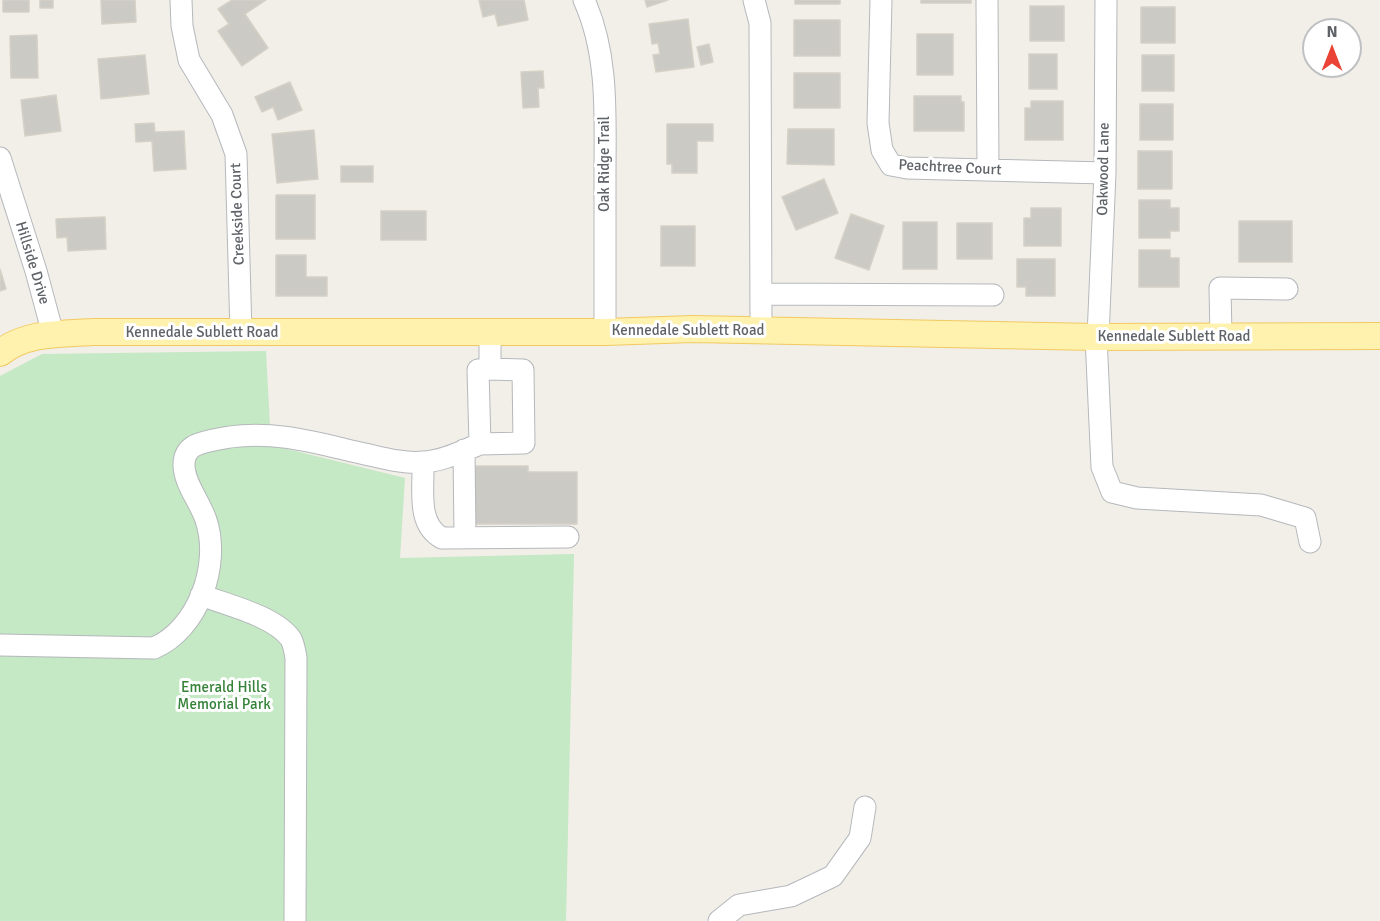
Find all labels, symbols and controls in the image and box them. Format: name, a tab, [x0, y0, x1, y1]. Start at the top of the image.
north arrow	[1302, 18, 1362, 78]
text: N	[1326, 22, 1338, 42]
street label: Oak Ridge Trail	[596, 116, 614, 212]
street label: Oakwood Lane	[1094, 122, 1114, 216]
street label: Peachtree Court	[898, 156, 1002, 180]
street label: Creekside Court	[227, 163, 249, 265]
street label: Hillside Drive	[11, 219, 53, 307]
street label: Kennedale Sublett Road	[612, 322, 764, 340]
street label: Kennedale Sublett Road	[126, 324, 278, 342]
street label: Kennedale Sublett Road	[1098, 328, 1250, 346]
park label: Emerald Hills Memorial Park	[177, 679, 271, 714]

